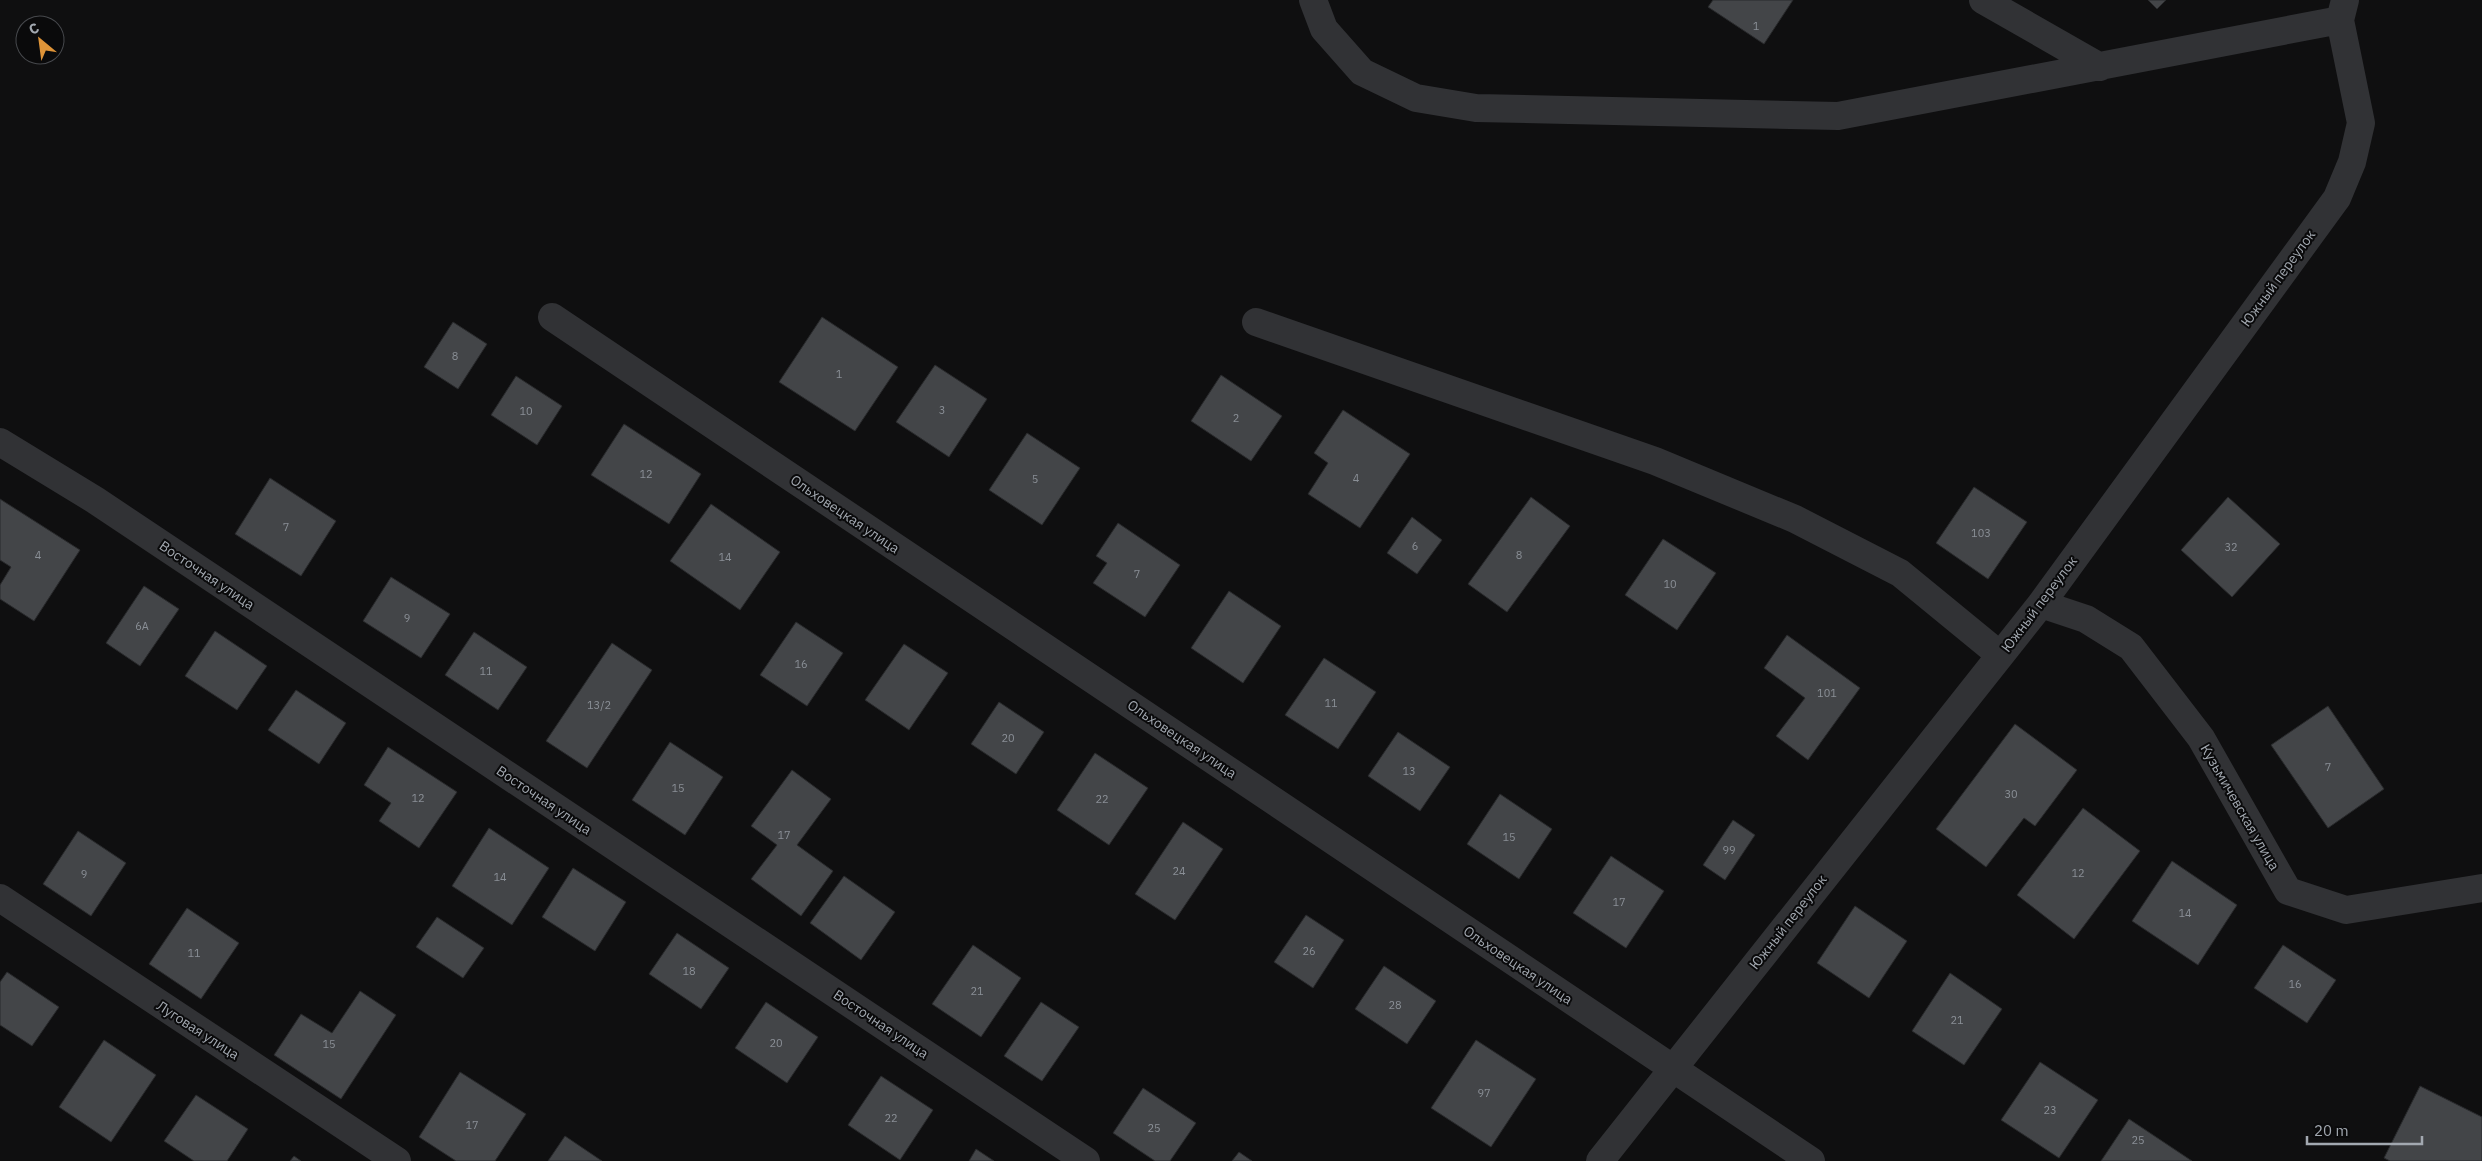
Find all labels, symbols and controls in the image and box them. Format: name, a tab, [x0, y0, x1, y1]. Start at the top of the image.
north arrow	[15, 15, 65, 65]
text: С	[25, 19, 42, 39]
house number: 1	[1753, 19, 1760, 33]
street label: Южный переулок	[2237, 226, 2319, 330]
house number: 8	[452, 349, 458, 363]
house number: 1	[836, 367, 843, 381]
house number: 3	[939, 403, 945, 417]
house number: 10	[519, 404, 533, 418]
house number: 2	[1233, 411, 1239, 425]
house number: 12	[639, 467, 653, 481]
street label: Ольховецкая улица	[787, 471, 904, 558]
house number: 4	[1353, 471, 1360, 485]
house number: 5	[1032, 472, 1038, 486]
house number: 7	[283, 520, 289, 534]
house number: 103	[1971, 526, 1991, 540]
street label: Восточная улица	[156, 536, 259, 614]
house number: 6	[1412, 539, 1418, 553]
house number: 32	[2224, 540, 2238, 554]
house number: 4	[35, 548, 42, 562]
house number: 8	[1516, 548, 1522, 562]
house number: 14	[718, 550, 732, 564]
street label: Южный переулок	[1997, 552, 2081, 656]
house number: 7	[1134, 567, 1140, 581]
house number: 10	[1663, 577, 1677, 591]
house number: 9	[404, 611, 410, 625]
house number: 6А	[135, 619, 149, 633]
house number: 16	[794, 657, 808, 671]
house number: 11	[479, 664, 493, 678]
house number: 101	[1817, 686, 1837, 700]
street label: Ольховецкая улица	[1124, 696, 1241, 783]
house number: 11	[1324, 696, 1338, 710]
house number: 13/2	[587, 698, 611, 712]
house number: 20	[1001, 731, 1015, 745]
street label: Кузьмичевская улица	[2196, 741, 2284, 874]
house number: 7	[2325, 760, 2331, 774]
street label: Восточная улица	[493, 761, 596, 839]
house number: 13	[1402, 764, 1416, 778]
house number: 15	[671, 781, 685, 795]
house number: 30	[2004, 787, 2018, 801]
house number: 12	[411, 791, 425, 805]
house number: 22	[1095, 792, 1109, 806]
house number: 17	[777, 828, 791, 842]
house number: 15	[1502, 830, 1516, 844]
house number: 99	[1722, 843, 1736, 857]
house number: 24	[1172, 864, 1186, 878]
house number: 12	[2071, 866, 2085, 880]
house number: 9	[81, 867, 87, 881]
house number: 14	[493, 870, 507, 884]
street label: Южный переулок	[1745, 871, 1831, 973]
house number: 17	[1612, 895, 1626, 909]
house number: 14	[2178, 906, 2192, 920]
street label: Ольховецкая улица	[1460, 922, 1577, 1009]
house number: 26	[1302, 944, 1316, 958]
house number: 11	[187, 946, 201, 960]
house number: 18	[682, 964, 696, 978]
house number: 16	[2288, 977, 2302, 991]
house number: 21	[970, 984, 984, 998]
street label: Восточная улица	[830, 985, 933, 1063]
street label: Луговая улица	[153, 997, 243, 1064]
house number: 28	[1388, 998, 1402, 1012]
house number: 21	[1950, 1013, 1964, 1027]
house number: 20	[769, 1036, 783, 1050]
house number: 15	[322, 1037, 336, 1051]
house number: 97	[1477, 1086, 1491, 1100]
house number: 23	[2043, 1103, 2057, 1117]
house number: 22	[884, 1111, 898, 1125]
scale bar	[2307, 1114, 2422, 1146]
house number: 17	[465, 1118, 479, 1132]
house number: 25	[1147, 1121, 1161, 1135]
text: 20 m	[2314, 1121, 2349, 1140]
house number: 25	[2131, 1133, 2145, 1147]

